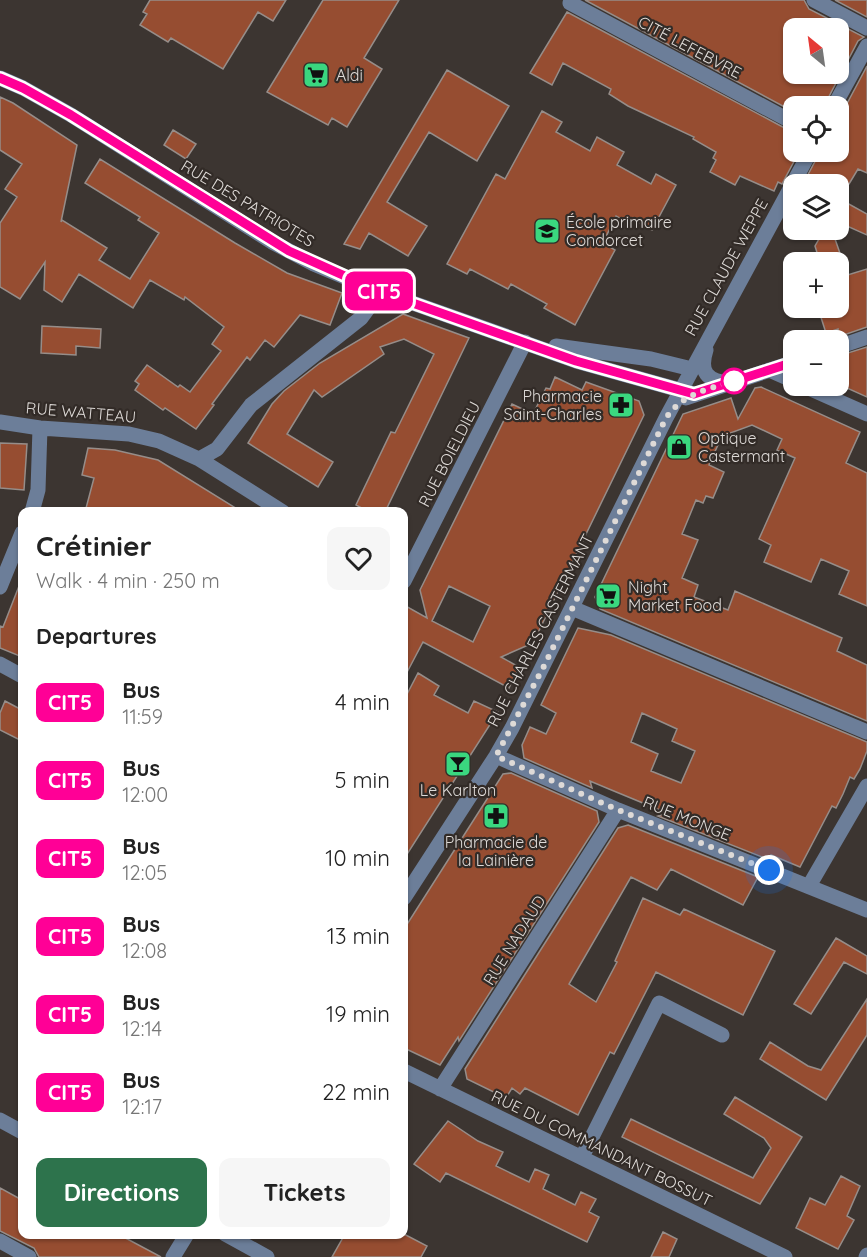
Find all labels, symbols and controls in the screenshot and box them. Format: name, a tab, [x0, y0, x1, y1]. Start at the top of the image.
street label: CITÉ LEFEBVRE	[635, 11, 745, 83]
north arrow	[783, 18, 849, 84]
map controls	[783, 18, 849, 396]
supermarket icon: Aldi	[301, 60, 331, 90]
place label: Aldi	[336, 65, 363, 85]
button: locate	[783, 96, 849, 162]
street label: RUE DES PATRIOTES	[178, 155, 318, 251]
button: layers	[783, 174, 849, 240]
street label: RUE CLAUDE WEPPE	[680, 195, 772, 339]
place label: École primaire Condorcet	[566, 212, 672, 250]
school or university icon: École primaire Condorcet	[532, 216, 562, 246]
button: +	[783, 252, 849, 318]
line badge: CIT5	[337, 272, 421, 310]
text: CIT5	[357, 278, 401, 304]
button: −	[783, 330, 849, 396]
unlabelled marker	[721, 368, 747, 394]
place label: Pharmacie Saint-Charles	[504, 386, 602, 424]
pharmacy icon: Pharmacie Saint-Charles	[606, 390, 636, 420]
street label: RUE WATTEAU	[25, 397, 137, 427]
street label: RUE BOIELDIEU	[414, 398, 484, 510]
place label: Optique Castermant	[698, 428, 785, 466]
shop icon: Optique Castermant	[664, 432, 694, 462]
button: heart	[327, 527, 390, 590]
text: Crétinier	[36, 528, 152, 563]
street label: RUE CHARLES CASTERMANT	[483, 530, 598, 730]
text: Walk · 4 min · 250 m	[36, 568, 220, 593]
place label: Night Market Food	[628, 577, 722, 615]
supermarket icon: Night Market Food	[593, 581, 623, 611]
text: Departures	[36, 622, 157, 650]
text: Bus	[122, 676, 160, 704]
text: 4 min	[335, 688, 390, 716]
text: CIT5	[48, 689, 92, 715]
text: 11:59	[122, 704, 163, 729]
bar icon: Le Karlton	[443, 749, 473, 779]
text: Bus	[122, 754, 160, 782]
text: 5 min	[335, 766, 390, 794]
text: CIT5	[48, 767, 92, 793]
place label: Le Karlton	[420, 780, 496, 800]
text: 12:00	[122, 782, 168, 807]
street label: RUE MONGE	[640, 791, 734, 845]
pharmacy icon: Pharmacie de la Lainière	[481, 801, 511, 831]
text: Bus	[122, 832, 160, 860]
place label: Pharmacie de la Lainière	[445, 832, 547, 870]
text: 10 min	[325, 844, 390, 872]
text: CIT5	[48, 845, 92, 871]
your location	[754, 855, 784, 885]
text: 12:05	[122, 860, 167, 885]
street label: RUE NADAUD	[478, 891, 550, 989]
text: Bus	[122, 910, 160, 938]
text: 13 min	[327, 922, 390, 950]
text: CIT5	[48, 923, 92, 949]
text: 12:08	[122, 938, 167, 963]
text: Bus	[122, 988, 160, 1016]
text: 19 min	[326, 1000, 390, 1028]
text: CIT5	[48, 1001, 92, 1027]
text: 12:14	[122, 1016, 162, 1041]
text: Bus	[122, 1066, 160, 1094]
text: 22 min	[322, 1078, 390, 1106]
text: CIT5	[48, 1079, 92, 1105]
street label: RUE DU COMMANDANT BOSSUT	[488, 1086, 716, 1210]
text: 12:17	[122, 1094, 162, 1119]
button: Directions	[36, 1158, 207, 1227]
button: Tickets	[219, 1158, 390, 1227]

